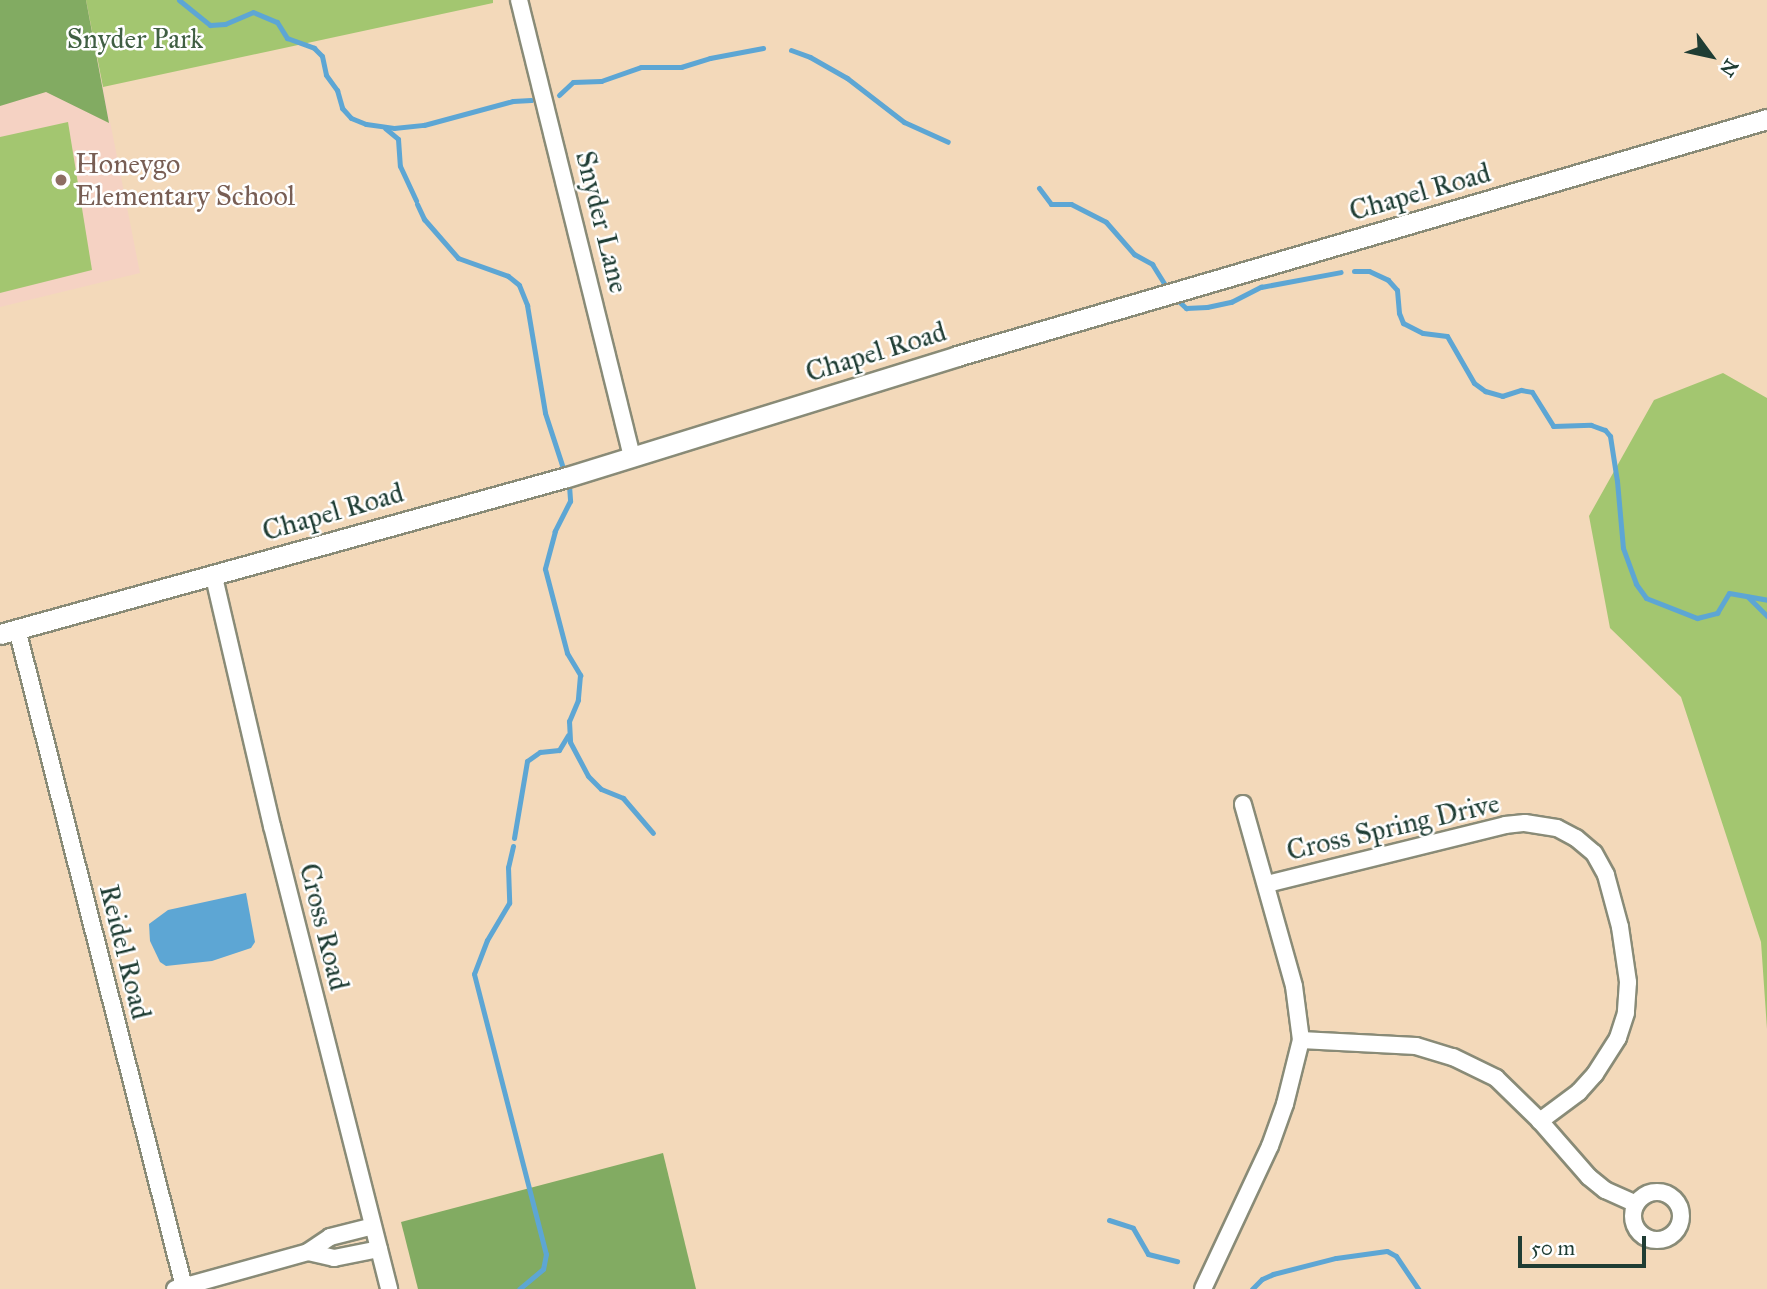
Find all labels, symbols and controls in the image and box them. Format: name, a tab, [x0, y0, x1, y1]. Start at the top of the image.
north arrow	[1676, 21, 1746, 91]
park label: Snyder Park	[67, 22, 203, 56]
text: N	[1715, 55, 1743, 81]
place label: Honeygo Elementary School	[75, 147, 295, 213]
street label: Snyder Lane	[568, 147, 636, 297]
street label: Chapel Road	[1345, 156, 1495, 228]
marker: Honeygo Elementary School	[53, 172, 69, 188]
street label: Chapel Road	[802, 315, 950, 389]
street label: Chapel Road	[258, 476, 408, 548]
street label: Cross Spring Drive	[1283, 786, 1503, 868]
street label: Cross Road	[292, 860, 356, 994]
street label: Reidel Road	[92, 881, 158, 1023]
scale bar	[1522, 1222, 1650, 1266]
text: 50 m	[1531, 1235, 1575, 1261]

